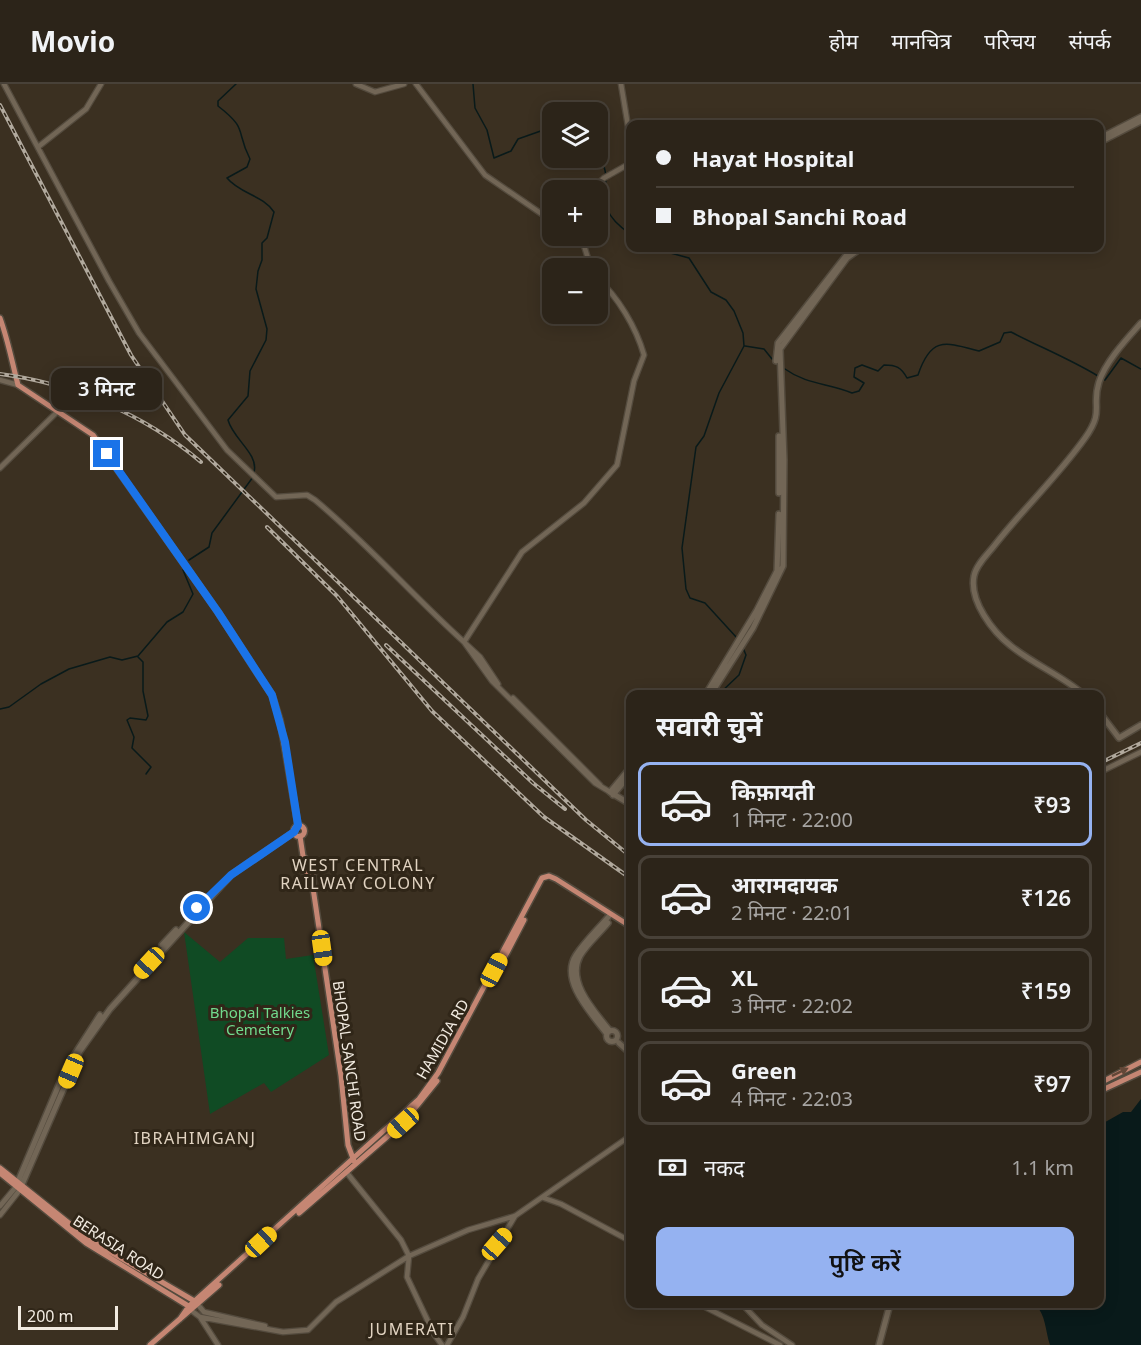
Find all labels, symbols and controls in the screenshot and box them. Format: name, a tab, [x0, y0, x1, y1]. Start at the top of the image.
text: Movio	[30, 22, 115, 60]
text: होम	[829, 27, 858, 55]
text: मानचित्र	[891, 27, 951, 55]
text: परिचय	[984, 27, 1036, 55]
text: संपर्क	[1069, 27, 1111, 55]
map controls	[542, 102, 608, 324]
button: layers	[542, 102, 608, 168]
text: Hayat Hospital	[692, 143, 854, 173]
button: +	[542, 180, 608, 246]
text: Bhopal Sanchi Road	[692, 201, 907, 231]
button: −	[542, 258, 608, 324]
callout: 3 मिनट	[51, 367, 162, 409]
text: 3 मिनट	[78, 375, 135, 402]
route end	[93, 440, 120, 467]
text: सवारी चुनें	[656, 707, 762, 744]
text: किफ़ायती	[731, 776, 815, 806]
icon: car	[659, 777, 713, 831]
text: ₹93	[1033, 789, 1071, 819]
text: 1 मिनट · 22:00	[731, 806, 853, 833]
district label: WEST CENTRAL RAILWAY COLONY	[280, 854, 436, 894]
text: आरामदायक	[731, 869, 838, 899]
icon: car	[659, 870, 713, 924]
text: ₹126	[1021, 882, 1071, 912]
route start	[183, 894, 210, 921]
text: 2 मिनट · 22:01	[731, 899, 853, 926]
car	[311, 929, 333, 967]
car	[130, 944, 168, 982]
car	[478, 950, 510, 990]
text: XL	[731, 962, 758, 992]
icon: car	[659, 963, 713, 1017]
text: ₹159	[1021, 975, 1071, 1005]
street label: BHOPAL SANCHI ROAD	[329, 979, 371, 1143]
text: 3 मिनट · 22:02	[731, 992, 853, 1019]
street label: HAMIDIA RD	[411, 995, 473, 1083]
park label: Bhopal Talkies Cemetery	[210, 1002, 310, 1039]
car	[56, 1051, 86, 1091]
text: Green	[731, 1055, 797, 1085]
icon: car	[659, 1056, 713, 1110]
text: ₹97	[1033, 1068, 1071, 1098]
one-way arrow	[1112, 1068, 1129, 1077]
text: 4 मिनट · 22:03	[731, 1085, 853, 1112]
car	[384, 1104, 422, 1142]
district label: IBRAHIMGANJ	[134, 1127, 256, 1149]
icon: cash	[656, 1151, 689, 1184]
text: नकद	[704, 1152, 745, 1182]
text: 1.1 km	[1011, 1154, 1074, 1181]
street label: BERASIA ROAD	[69, 1210, 169, 1284]
car	[242, 1223, 280, 1261]
car	[478, 1225, 516, 1263]
button: पुष्टि करें	[656, 1227, 1074, 1296]
scale bar	[18, 1303, 118, 1330]
text: 200 m	[27, 1305, 74, 1327]
district label: JUMERATI	[368, 1318, 454, 1340]

